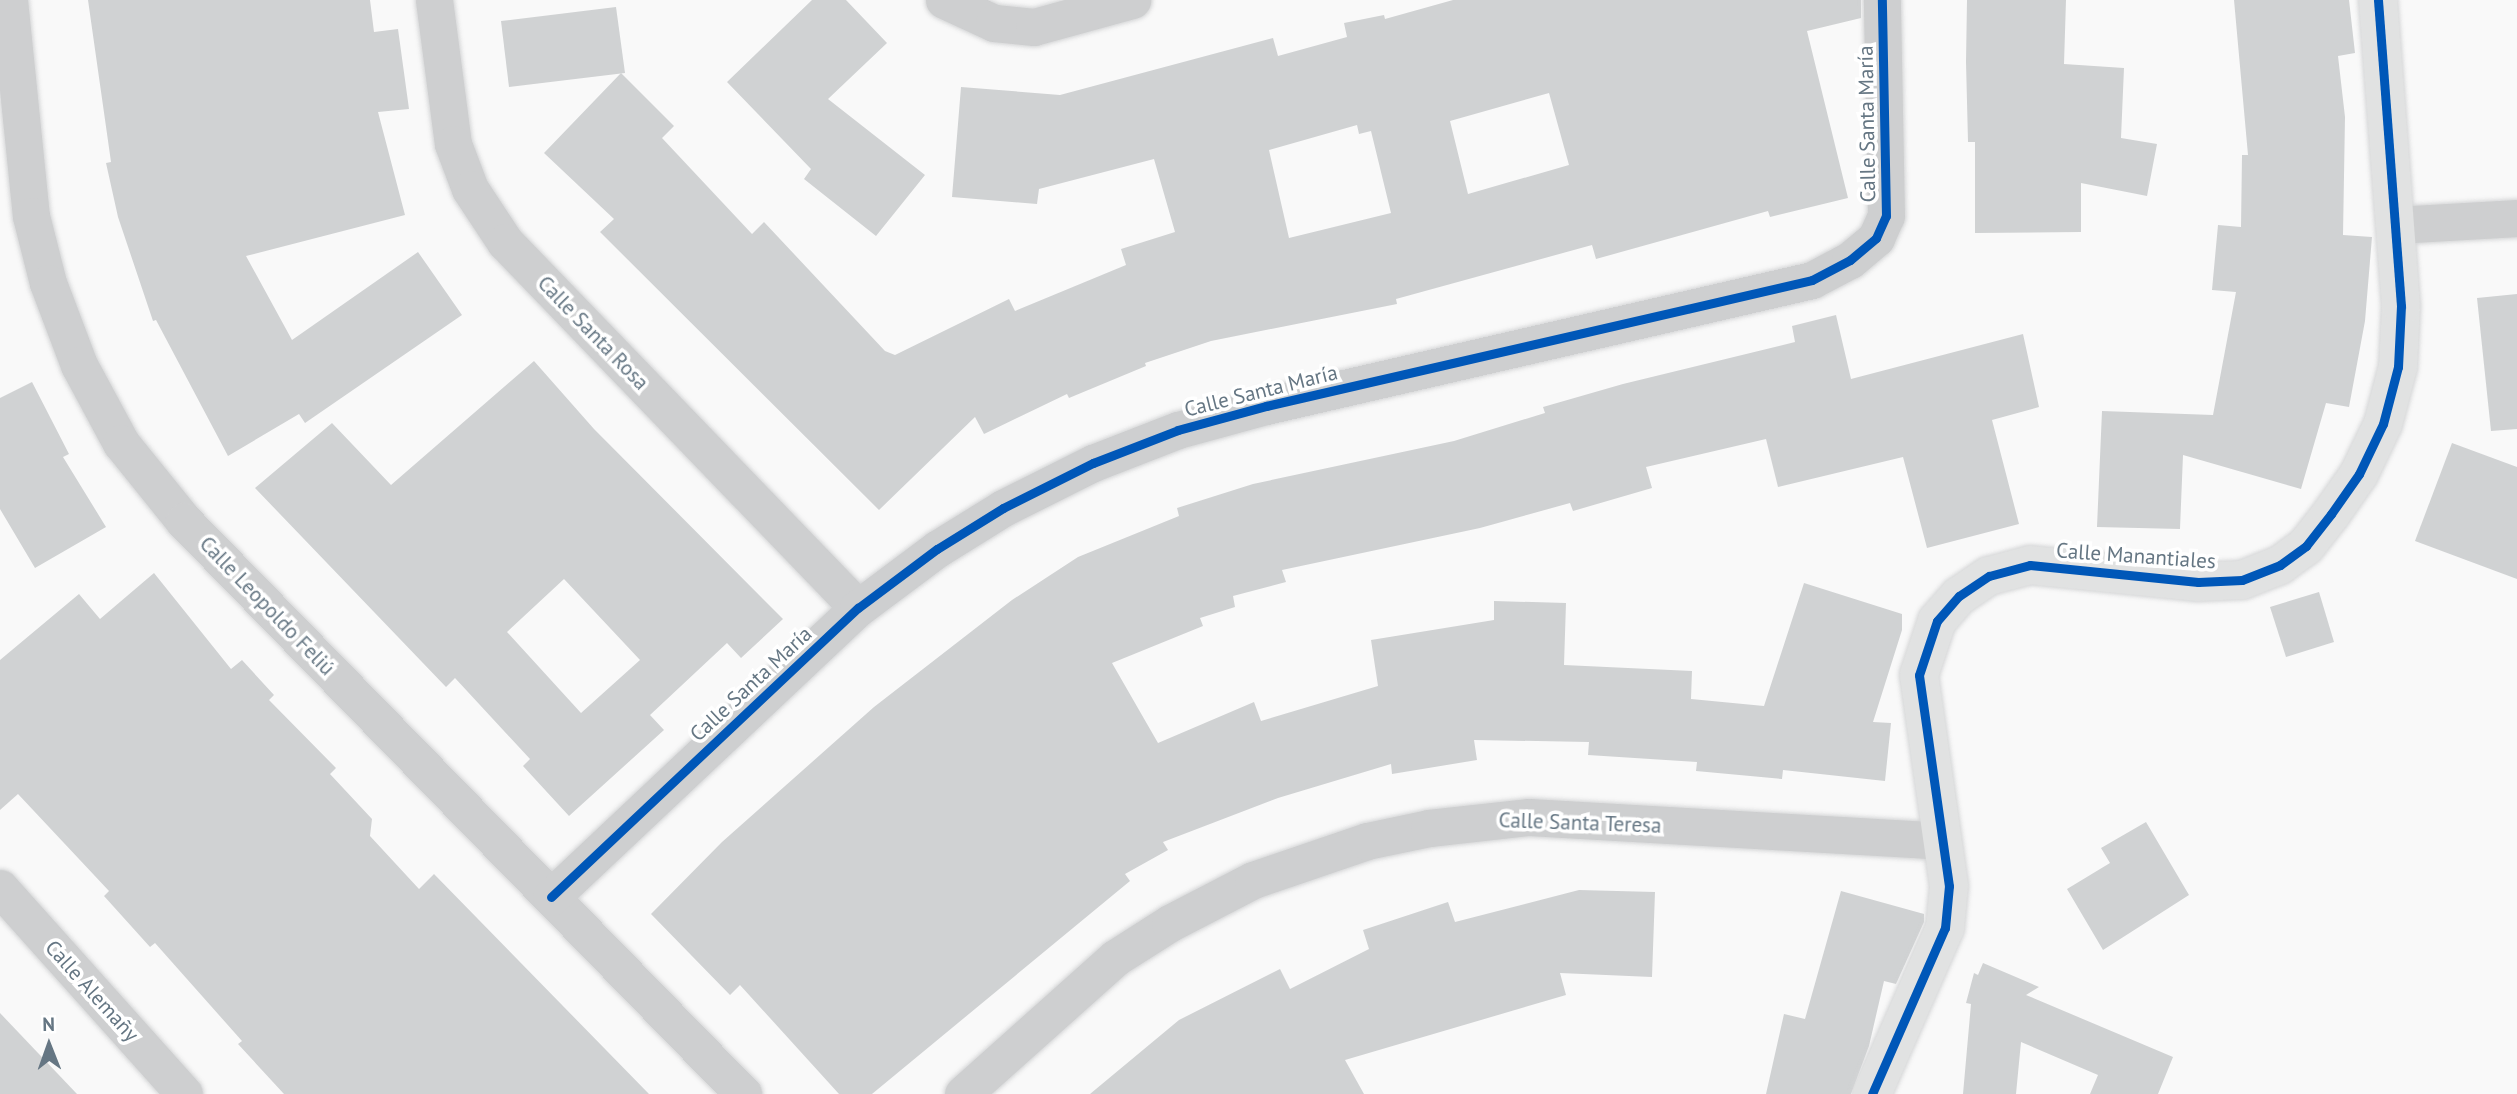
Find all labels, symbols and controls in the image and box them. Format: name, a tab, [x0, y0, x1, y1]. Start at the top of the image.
street label: Calle Santa María	[1853, 45, 1881, 203]
street label: Calle Santa Rosa	[532, 271, 654, 395]
street label: Calle Santa María	[1182, 360, 1340, 422]
street label: Calle Leopoldo Feliú	[194, 531, 340, 681]
street label: Calle Manantiales	[2055, 538, 2217, 574]
street label: Calle Santa María	[685, 621, 817, 747]
street label: Calle Santa Teresa	[1498, 808, 1662, 838]
street label: Calle Alemañy	[40, 935, 144, 1047]
north arrow	[14, 1010, 84, 1080]
text: N	[42, 1012, 55, 1036]

